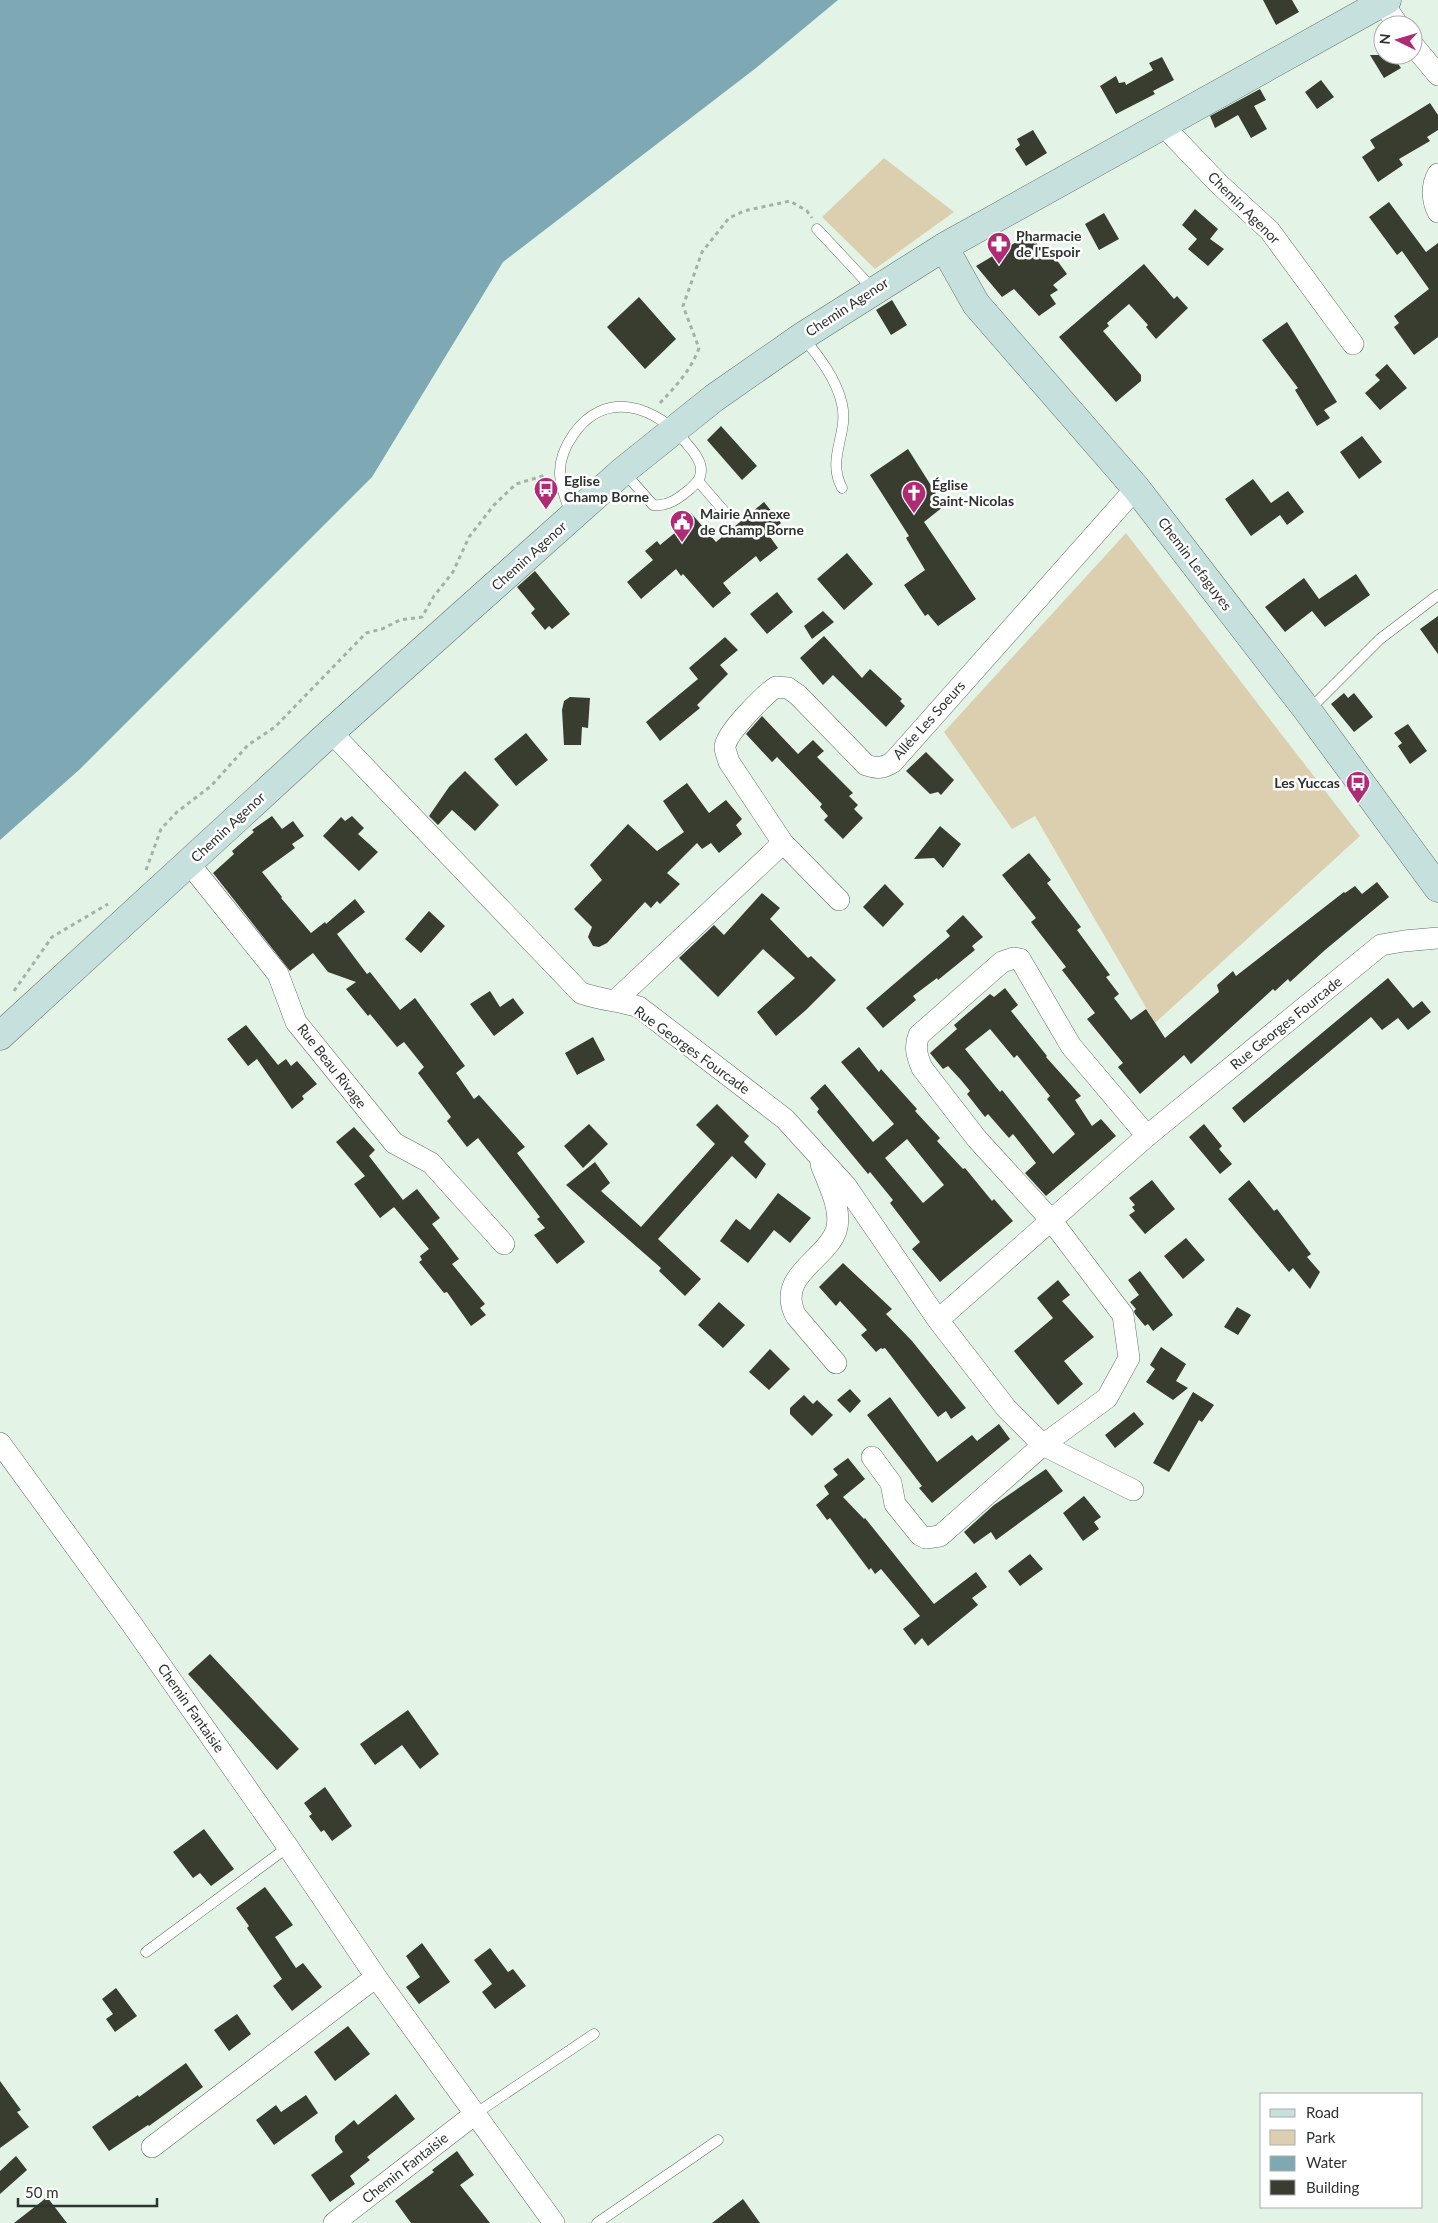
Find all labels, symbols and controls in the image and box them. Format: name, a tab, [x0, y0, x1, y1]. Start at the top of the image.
north arrow	[1373, 15, 1423, 65]
text: N	[1376, 33, 1393, 45]
street label: Chemin Agenor	[1205, 168, 1284, 247]
place label: Pharmacie de l'Espoir	[1016, 227, 1082, 260]
pharmacy icon: Pharmacie de l'Espoir	[986, 231, 1012, 265]
street label: Chemin Agenor	[802, 274, 891, 340]
place label: Eglise Champ Borne	[564, 472, 650, 505]
bus stop icon: Eglise Champ Borne	[533, 476, 559, 510]
place label: Église Saint-Nicolas	[932, 476, 1014, 509]
church icon: Église Saint-Nicolas	[901, 480, 927, 514]
place label: Mairie Annexe de Champ Borne	[700, 505, 804, 538]
public building icon: Mairie Annexe de Champ Borne	[669, 509, 695, 543]
street label: Chemin Lefaguyes	[1155, 514, 1236, 614]
street label: Chemin Agenor	[488, 517, 570, 594]
street label: Allée Les Soeurs	[889, 677, 968, 762]
bus stop icon: Les Yuccas	[1345, 770, 1371, 804]
place label: Les Yuccas	[1274, 774, 1340, 791]
street label: Chemin Agenor	[187, 788, 268, 865]
street label: Rue Georges Fourcade	[1226, 972, 1345, 1073]
street label: Rue Georges Fourcade	[631, 1002, 753, 1097]
street label: Rue Beau Rivage	[294, 1020, 371, 1111]
street label: Chemin Fantaisie	[154, 1660, 228, 1755]
legend	[1260, 2093, 1423, 2208]
text: Road	[1306, 2103, 1339, 2121]
text: Park	[1306, 2128, 1336, 2146]
street label: Chemin Fantaisie	[358, 2129, 451, 2206]
text: Water	[1306, 2153, 1347, 2171]
scale bar	[18, 2176, 156, 2208]
text: Building	[1306, 2178, 1359, 2196]
text: 50 m	[25, 2183, 59, 2201]

